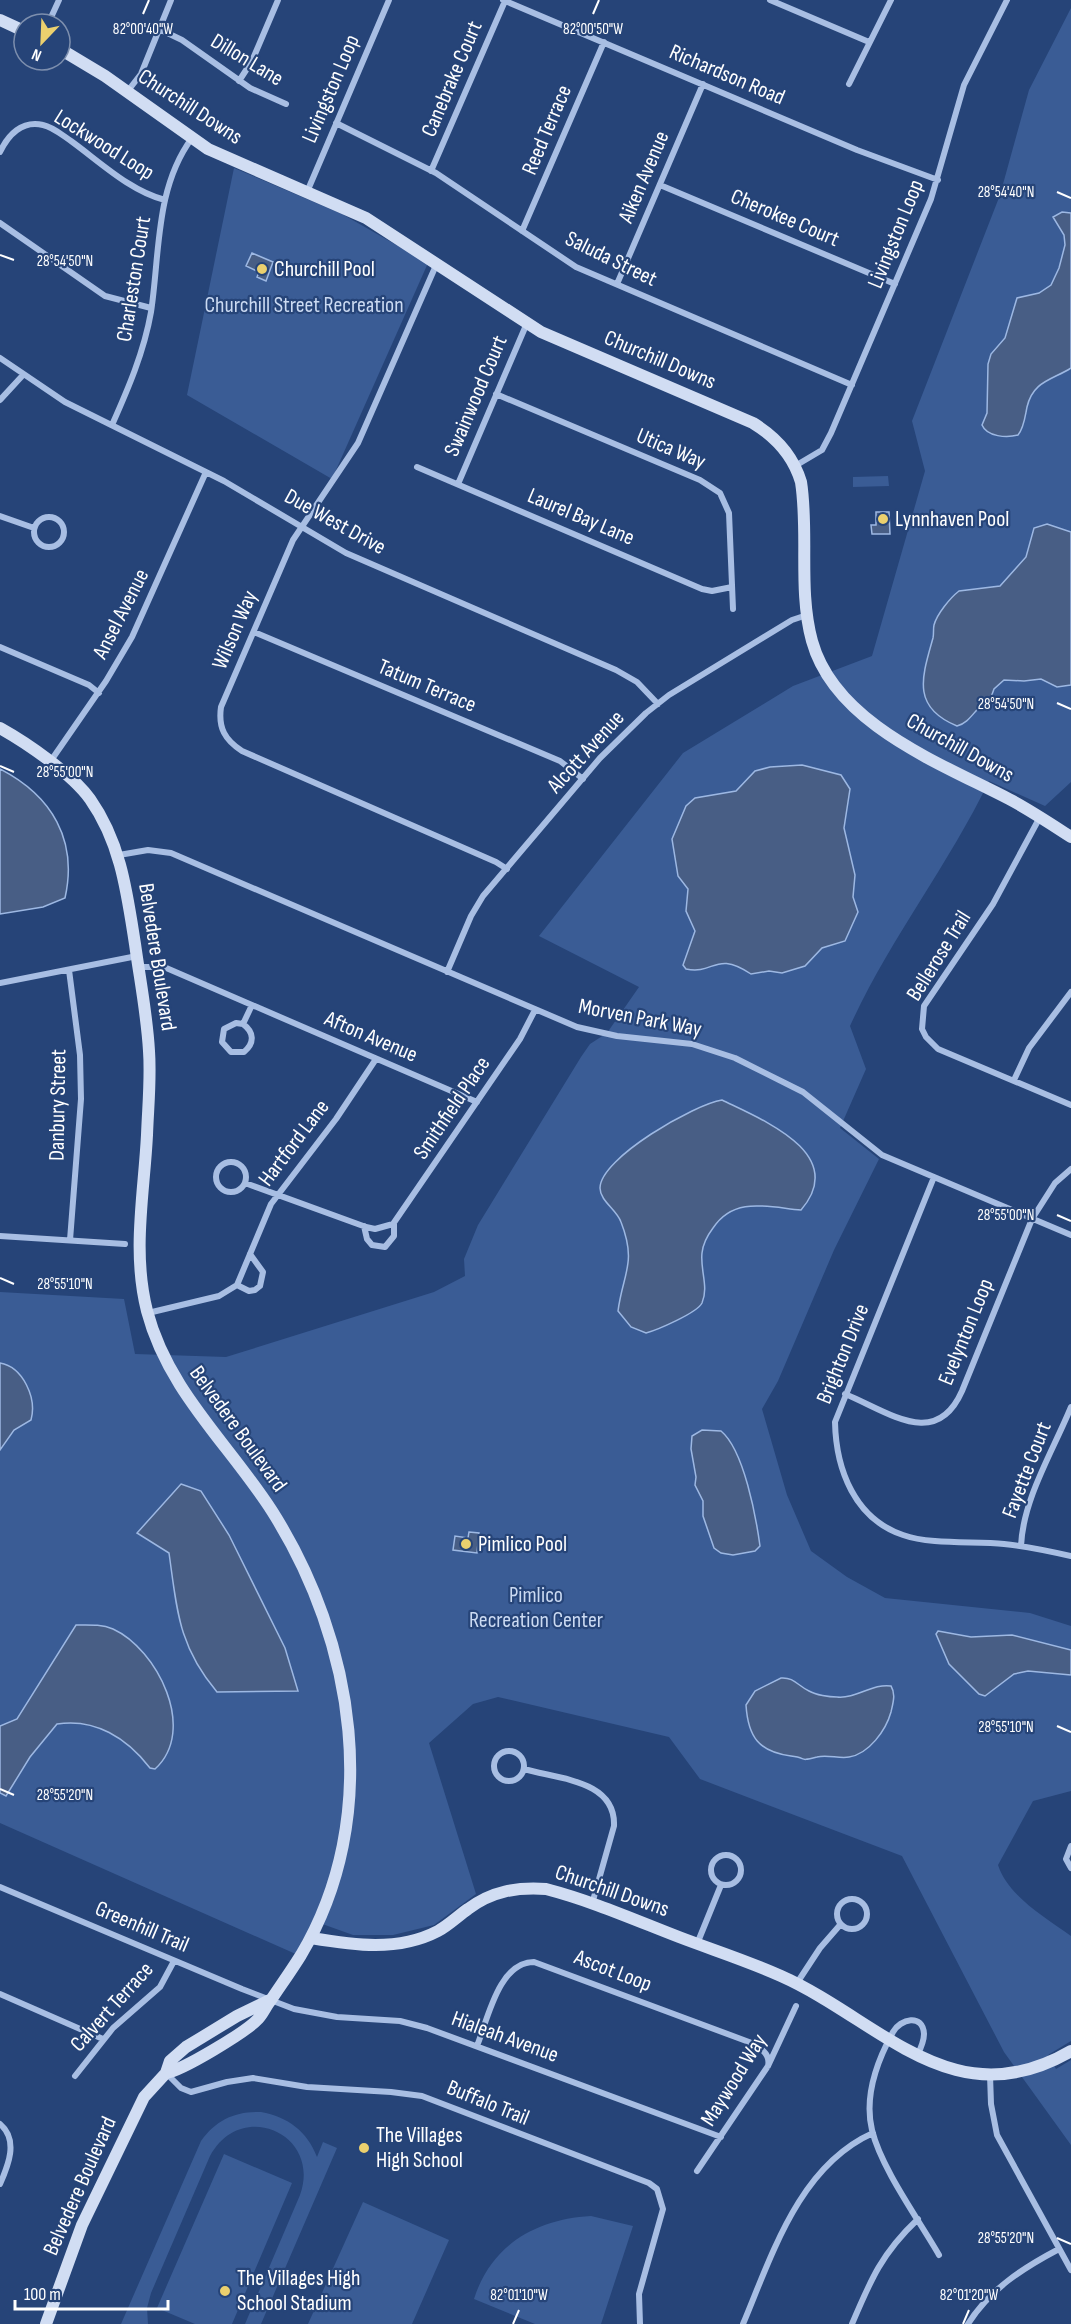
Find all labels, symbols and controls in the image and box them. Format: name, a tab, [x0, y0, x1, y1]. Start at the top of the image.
north arrow	[12, 12, 72, 72]
street label: Canebrake Court	[416, 17, 489, 141]
text: 82°00'40"W	[113, 20, 173, 39]
text: 82°00'50"W	[563, 20, 623, 39]
street label: Dillon Lane	[206, 28, 288, 92]
street label: Livingston Loop	[296, 31, 366, 147]
street label: Richardson Road	[665, 39, 789, 111]
text: N	[29, 44, 44, 65]
street label: Churchill Downs	[133, 63, 247, 151]
street label: Reed Terrace	[516, 81, 578, 179]
street label: Lockwood Loop	[49, 104, 159, 186]
street label: Aiken Avenue	[612, 127, 675, 228]
street label: Livingston Loop	[862, 176, 930, 292]
street label: Cherokee Court	[727, 183, 844, 253]
text: 28°54'40"N	[978, 183, 1034, 202]
street label: Charleston Court	[111, 214, 157, 344]
street label: Saluda Street	[561, 225, 662, 293]
text: 28°54'50"N	[37, 252, 93, 271]
place label: Churchill Pool	[274, 256, 375, 283]
marker: Churchill Pool	[255, 262, 269, 276]
park label: Churchill Street Recreation	[204, 292, 404, 319]
street label: Churchill Downs	[600, 324, 720, 396]
street label: Swainwood Court	[438, 331, 514, 461]
street label: Utica Way	[632, 422, 710, 476]
street label: Laurel Bay Lane	[524, 482, 638, 552]
street label: Due West Drive	[280, 483, 390, 561]
place label: Lynnhaven Pool	[895, 506, 1009, 533]
marker: Lynnhaven Pool	[876, 512, 890, 526]
street label: Ansel Avenue	[86, 564, 155, 664]
street label: Wilson Way	[206, 586, 264, 673]
street label: Tatum Terrace	[374, 653, 480, 719]
text: 28°54'50"N	[978, 695, 1034, 714]
street label: Alcott Avenue	[541, 705, 630, 800]
street label: Churchill Downs	[902, 707, 1019, 789]
text: 28°55'00"N	[37, 763, 93, 782]
street label: Belvedere Boulevard	[132, 881, 182, 1033]
street label: Bellerose Trail	[901, 906, 977, 1006]
street label: Morven Park Way	[576, 993, 704, 1043]
street label: Afton Avenue	[320, 1005, 421, 1069]
street label: Danbury Street	[44, 1049, 72, 1161]
street label: Smithfield Place	[408, 1051, 496, 1165]
street label: Hartford Lane	[253, 1094, 335, 1192]
text: 28°55'00"N	[978, 1206, 1034, 1225]
text: 28°55'10"N	[37, 1275, 93, 1294]
street label: Evelynton Loop	[932, 1275, 1000, 1389]
street label: Brighton Drive	[811, 1300, 875, 1408]
street label: Belvedere Boulevard	[183, 1361, 293, 1497]
street label: Fayette Court	[996, 1418, 1058, 1522]
place label: Pimlico Pool	[478, 1531, 567, 1558]
marker: Pimlico Pool	[459, 1537, 473, 1551]
park label: Pimlico Recreation Center	[469, 1582, 603, 1634]
text: 28°55'10"N	[978, 1718, 1034, 1737]
text: 28°55'20"N	[37, 1786, 93, 1805]
street label: Churchill Downs	[551, 1859, 673, 1923]
street label: Greenhill Trail	[91, 1895, 193, 1959]
street label: Ascot Loop	[570, 1944, 656, 1998]
street label: Calvert Terrace	[65, 1957, 159, 2057]
street label: Hialeah Avenue	[448, 2005, 562, 2069]
street label: Maywood Way	[695, 2028, 773, 2131]
street label: Buffalo Trail	[443, 2074, 533, 2132]
street label: Belvedere Boulevard	[37, 2112, 123, 2260]
place label: The Villages High School	[376, 2122, 463, 2174]
marker: The Villages High School	[357, 2141, 371, 2155]
text: 28°55'20"N	[978, 2229, 1034, 2248]
place label: The Villages High School Stadium	[237, 2265, 361, 2317]
scale bar	[15, 2273, 168, 2311]
text: 100 m	[24, 2284, 61, 2305]
marker: The Villages High School Stadium	[218, 2284, 232, 2298]
text: 82°01'10"W	[490, 2286, 548, 2305]
text: 82°01'20"W	[940, 2286, 998, 2305]

